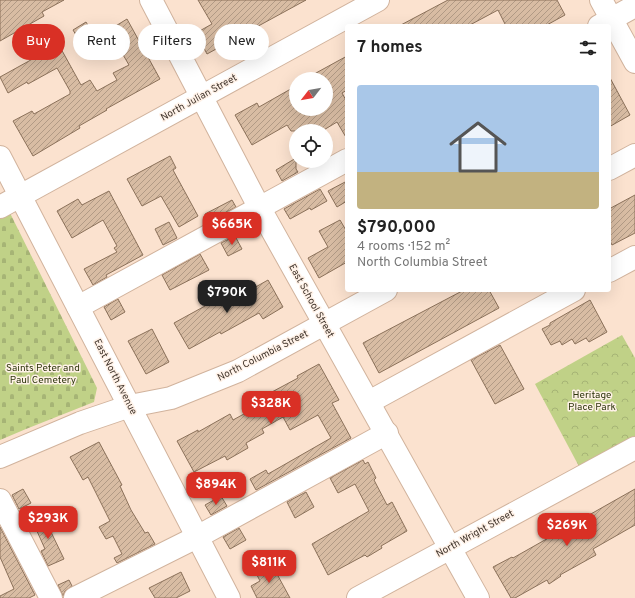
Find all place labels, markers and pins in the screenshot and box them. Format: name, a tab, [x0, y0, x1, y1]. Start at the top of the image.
pin: $665K	[204, 212, 260, 246]
pin: $790K	[199, 280, 255, 314]
pin: $328K	[243, 391, 299, 425]
pin: $894K	[188, 472, 244, 506]
pin: $293K	[20, 506, 76, 540]
pin: $269K	[539, 513, 595, 547]
pin: $811K	[241, 550, 297, 584]

